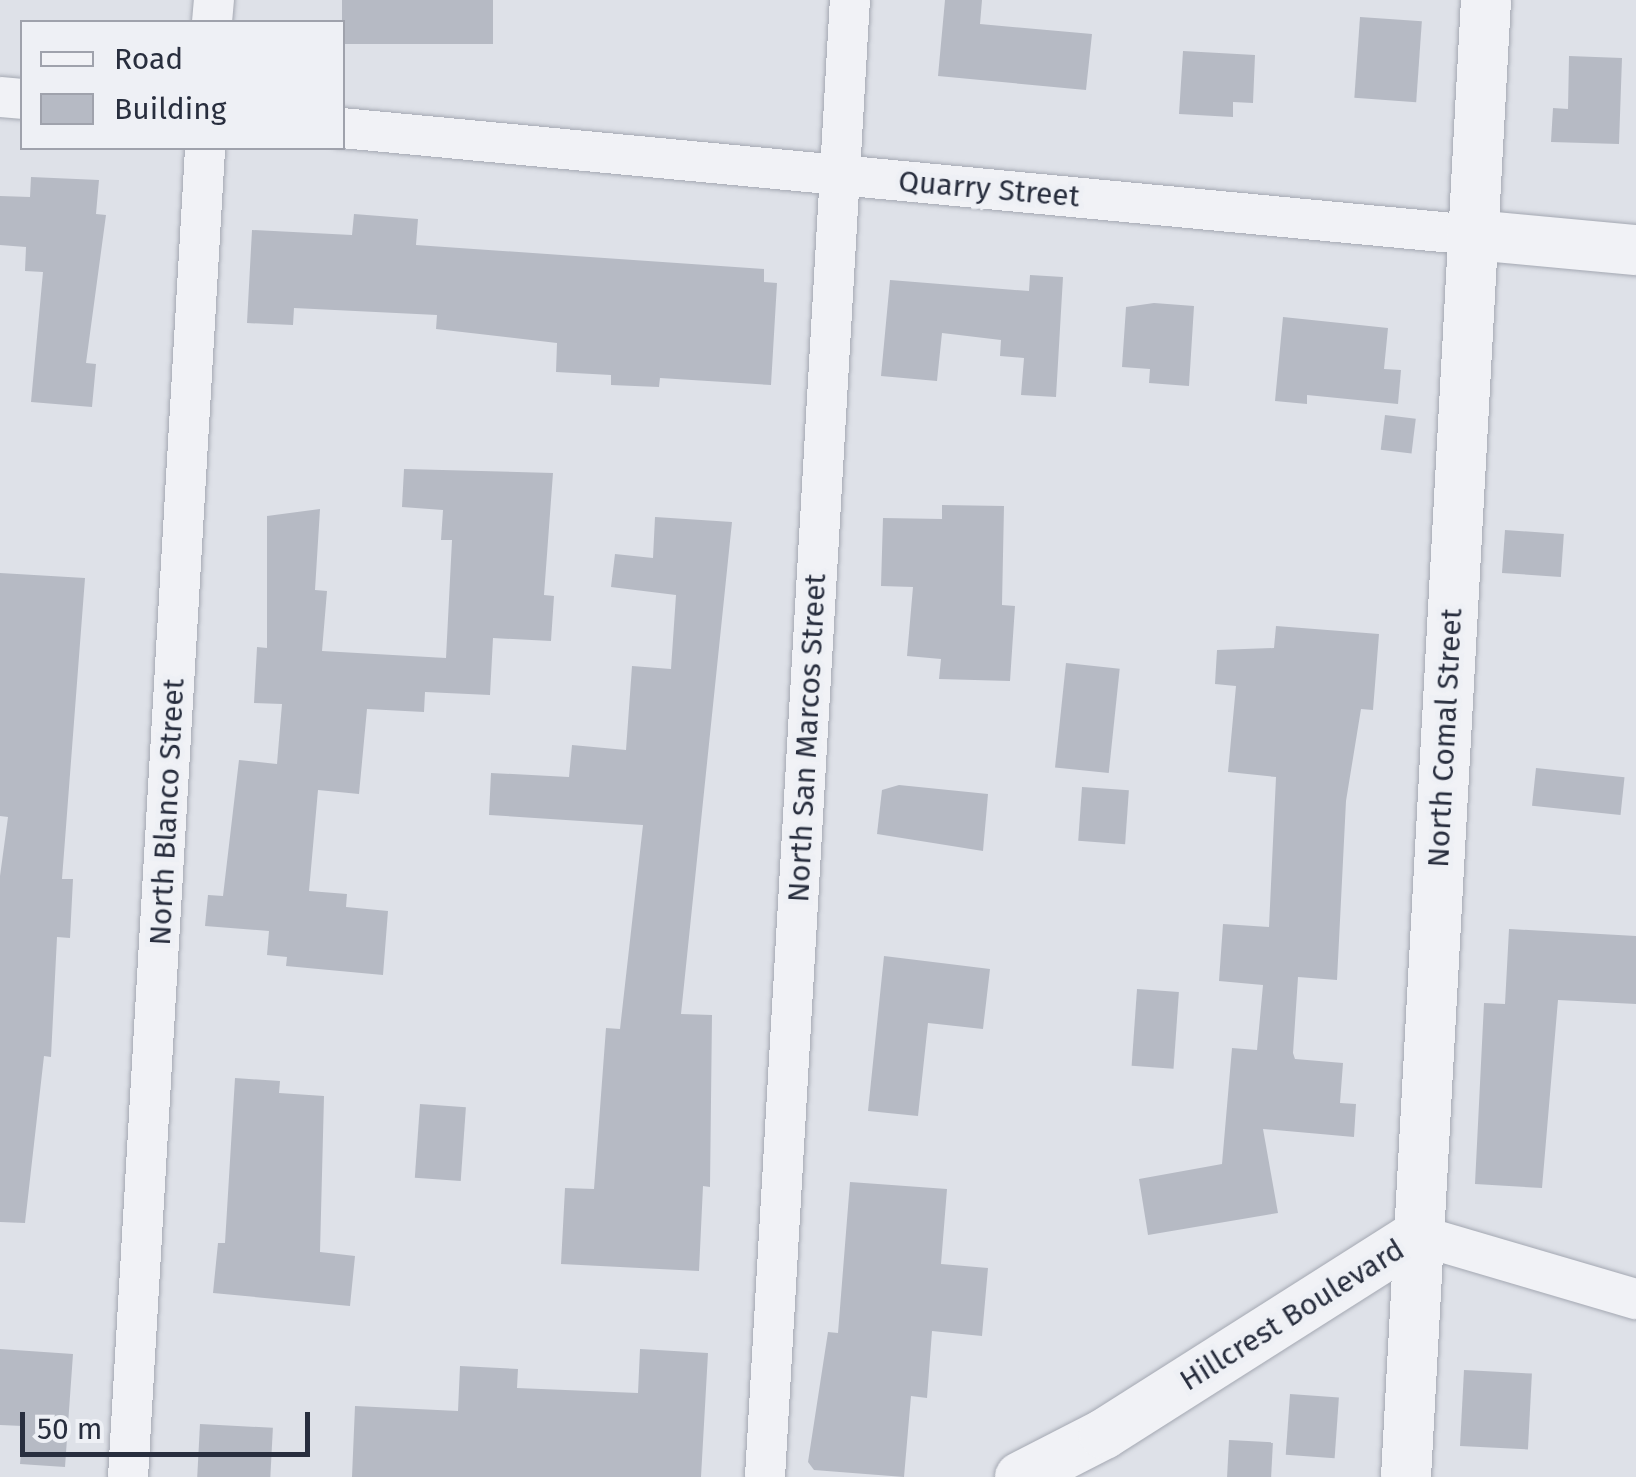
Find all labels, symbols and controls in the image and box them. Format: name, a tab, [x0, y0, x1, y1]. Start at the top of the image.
legend	[20, 20, 345, 150]
text: Road	[114, 41, 183, 77]
text: Building	[114, 91, 226, 127]
street label: Quarry Street	[897, 163, 1081, 215]
street label: North San Marcos Street	[780, 573, 834, 903]
street label: North Comal Street	[1420, 607, 1470, 869]
street label: North Blanco Street	[142, 678, 192, 946]
street label: Hillcrest Boulevard	[1173, 1231, 1411, 1399]
scale bar	[25, 1392, 315, 1454]
text: 50 m	[37, 1411, 102, 1447]

